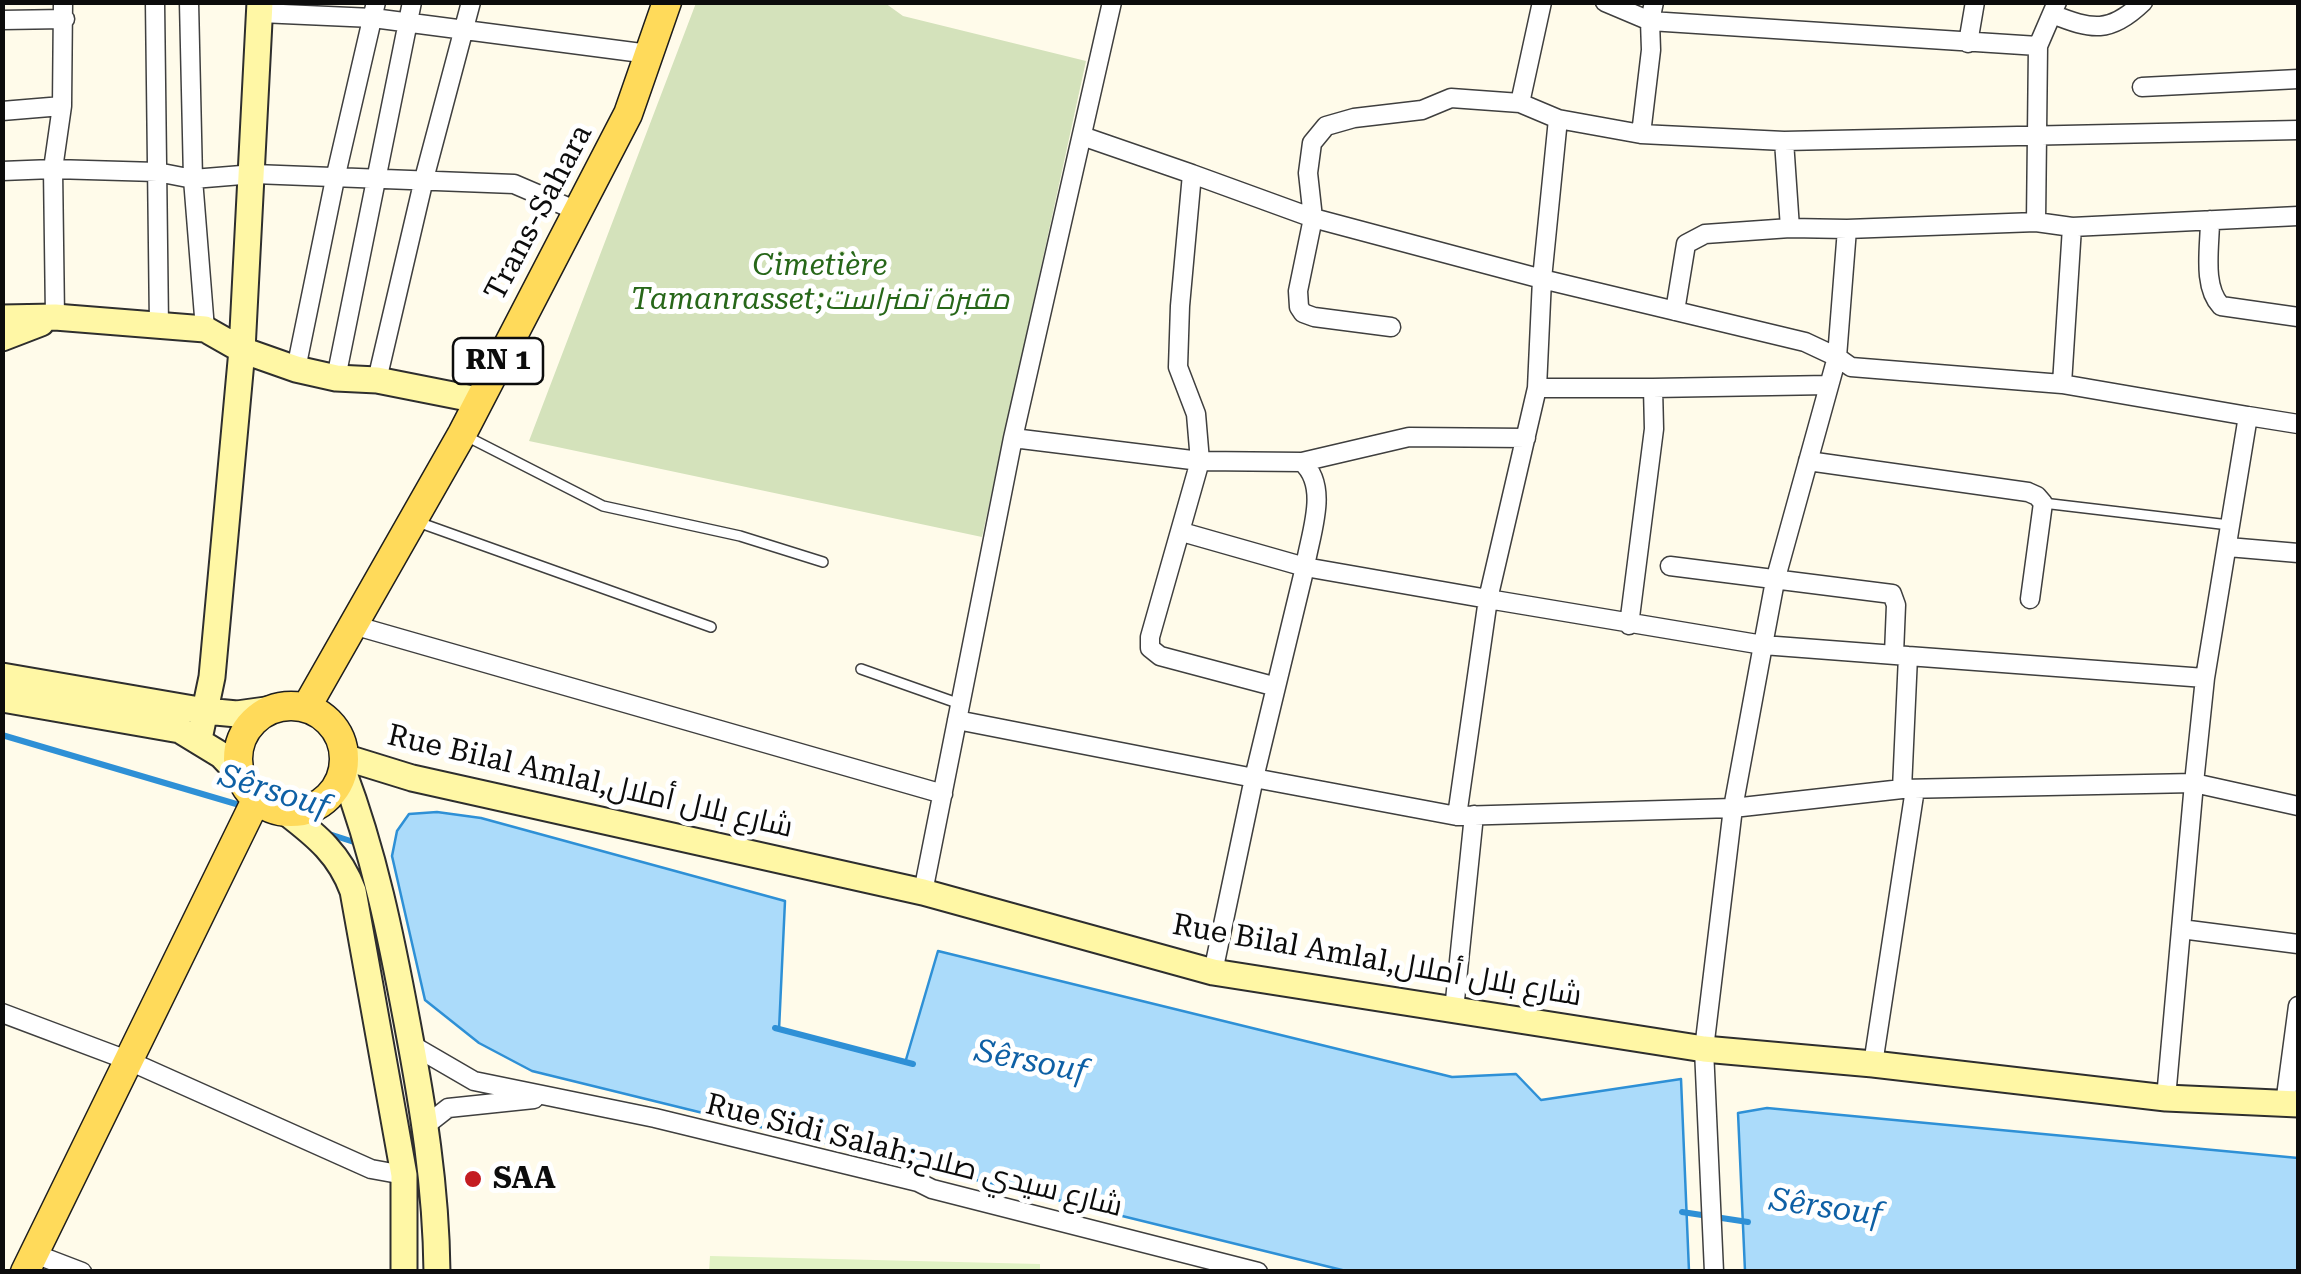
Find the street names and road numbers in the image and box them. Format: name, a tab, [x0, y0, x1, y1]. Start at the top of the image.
street label: Trans-Sahara	[478, 119, 600, 307]
road number: RN 1	[453, 338, 543, 384]
street label: Rue Bilal Amlal,شارع بلال أملال	[384, 718, 796, 846]
street label: Rue Bilal Amlal,شارع بلال أملال	[1170, 907, 1584, 1015]
street label: Rue Sidi Salah;شارع سيدي صلاح	[702, 1087, 1126, 1225]

